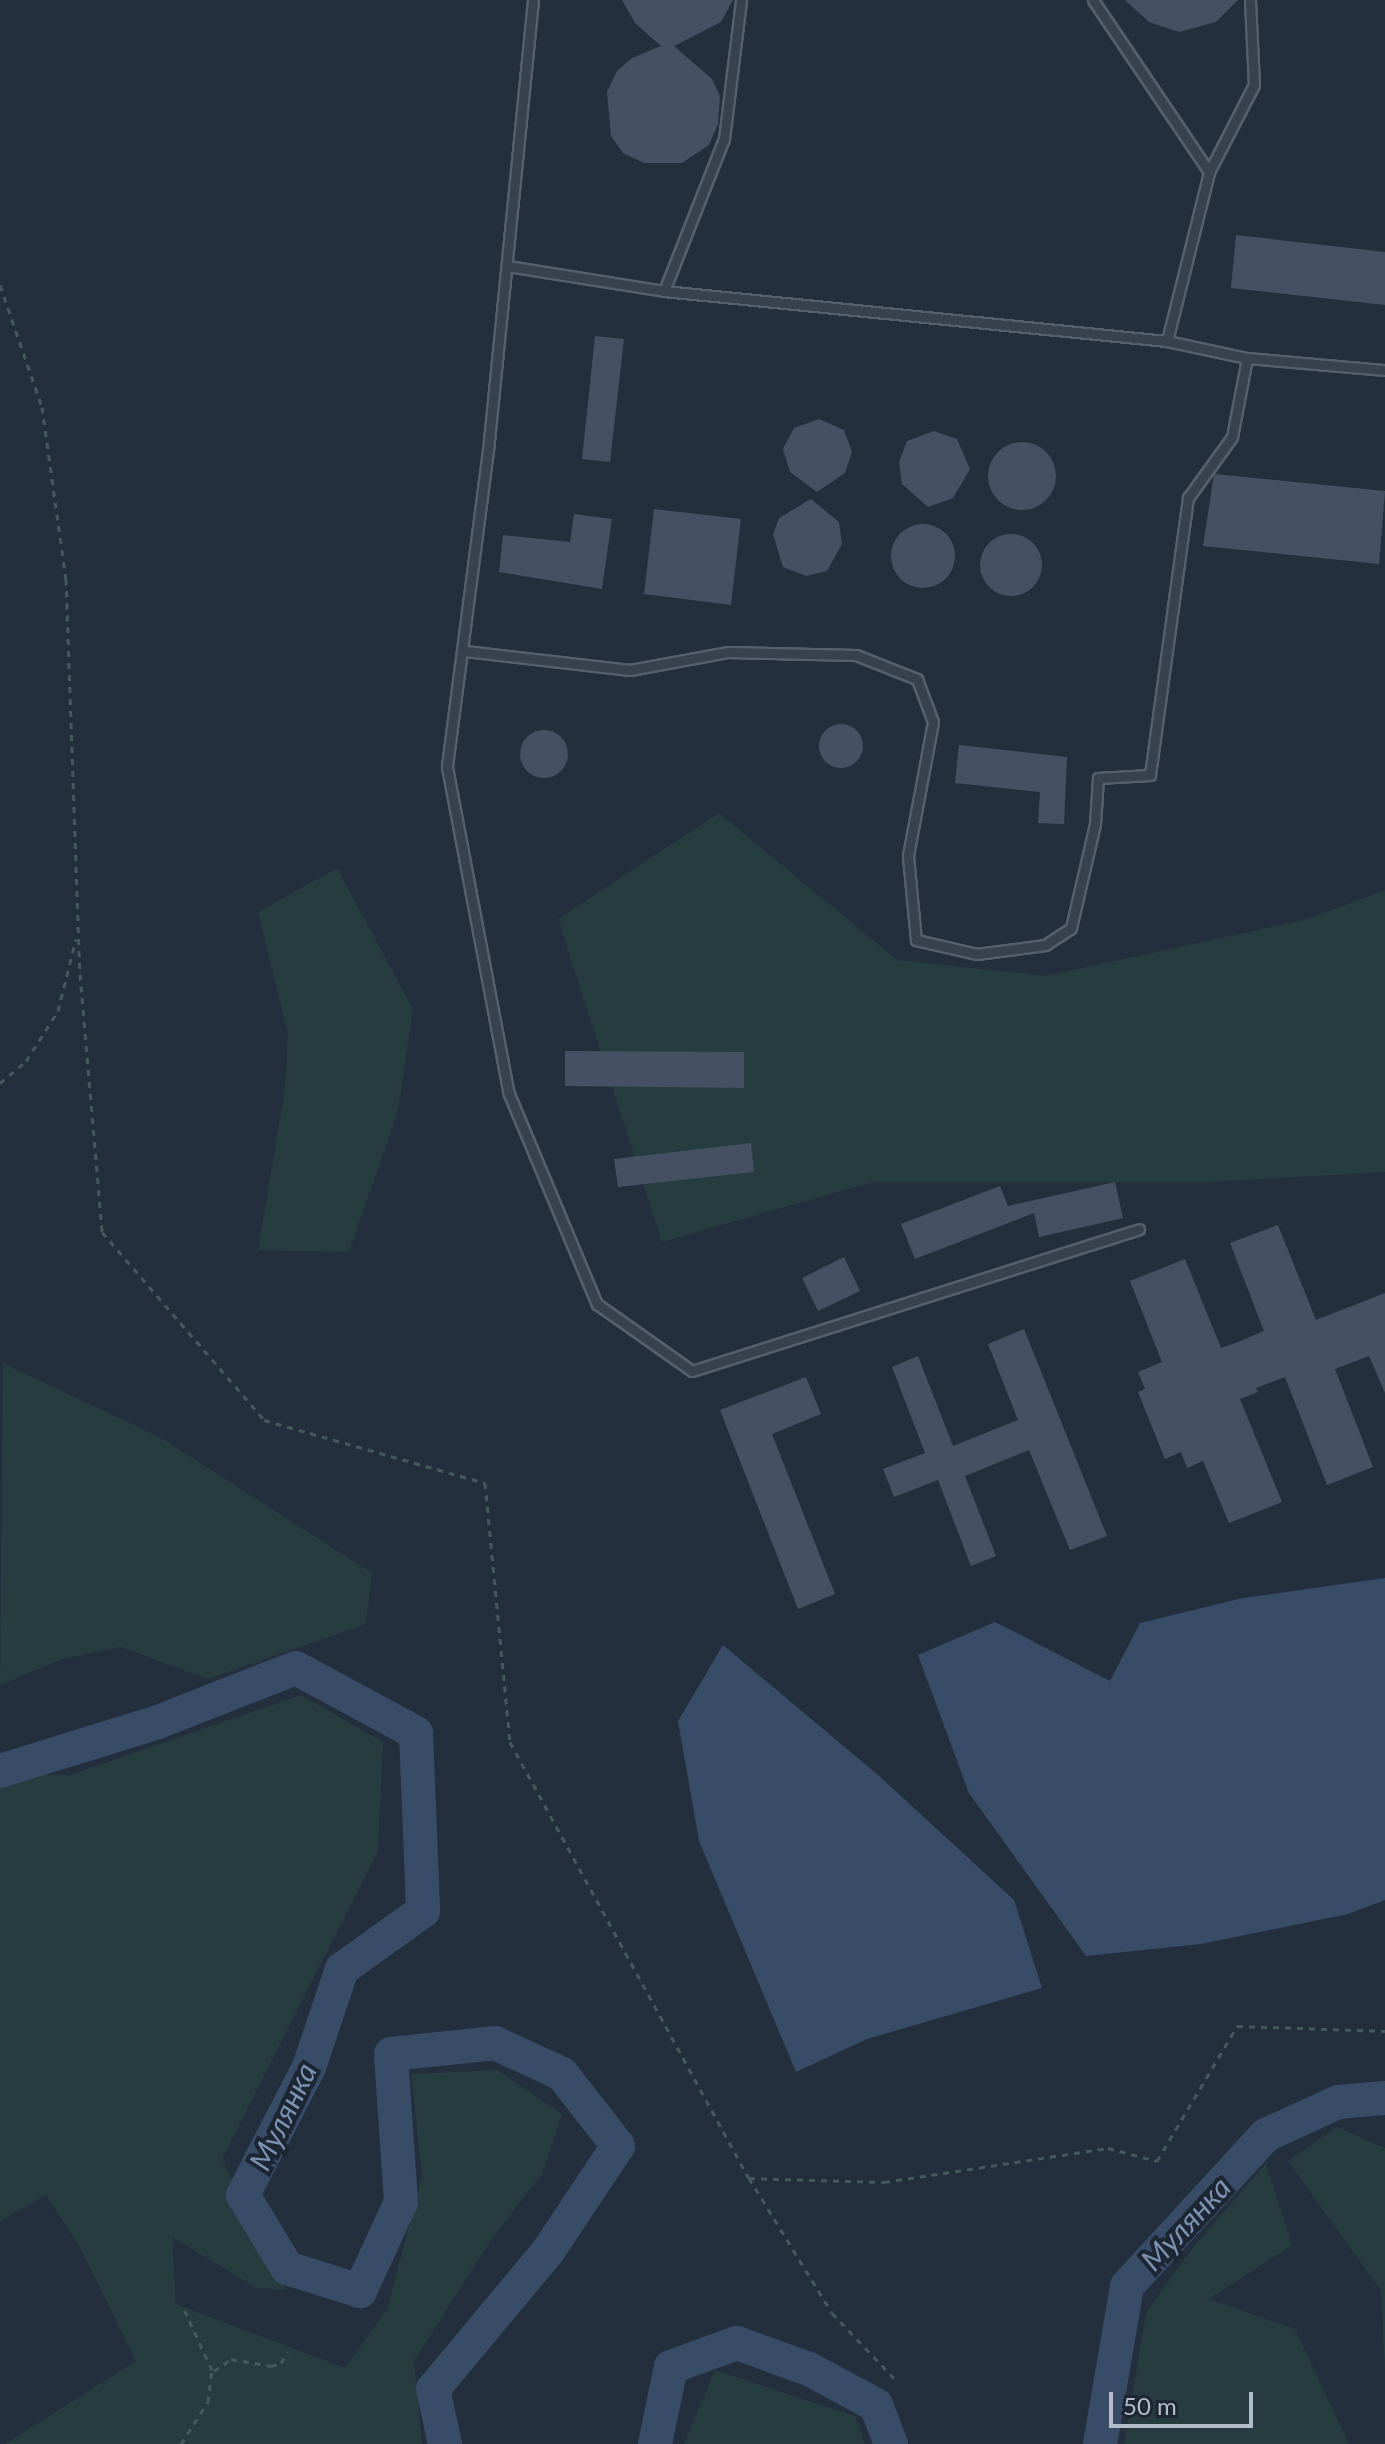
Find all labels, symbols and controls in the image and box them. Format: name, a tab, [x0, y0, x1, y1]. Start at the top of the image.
water label: Мулянка	[241, 2057, 323, 2175]
water label: Мулянка	[1133, 2169, 1237, 2277]
scale bar	[1113, 2376, 1257, 2426]
text: 50 m	[1123, 2391, 1177, 2420]

